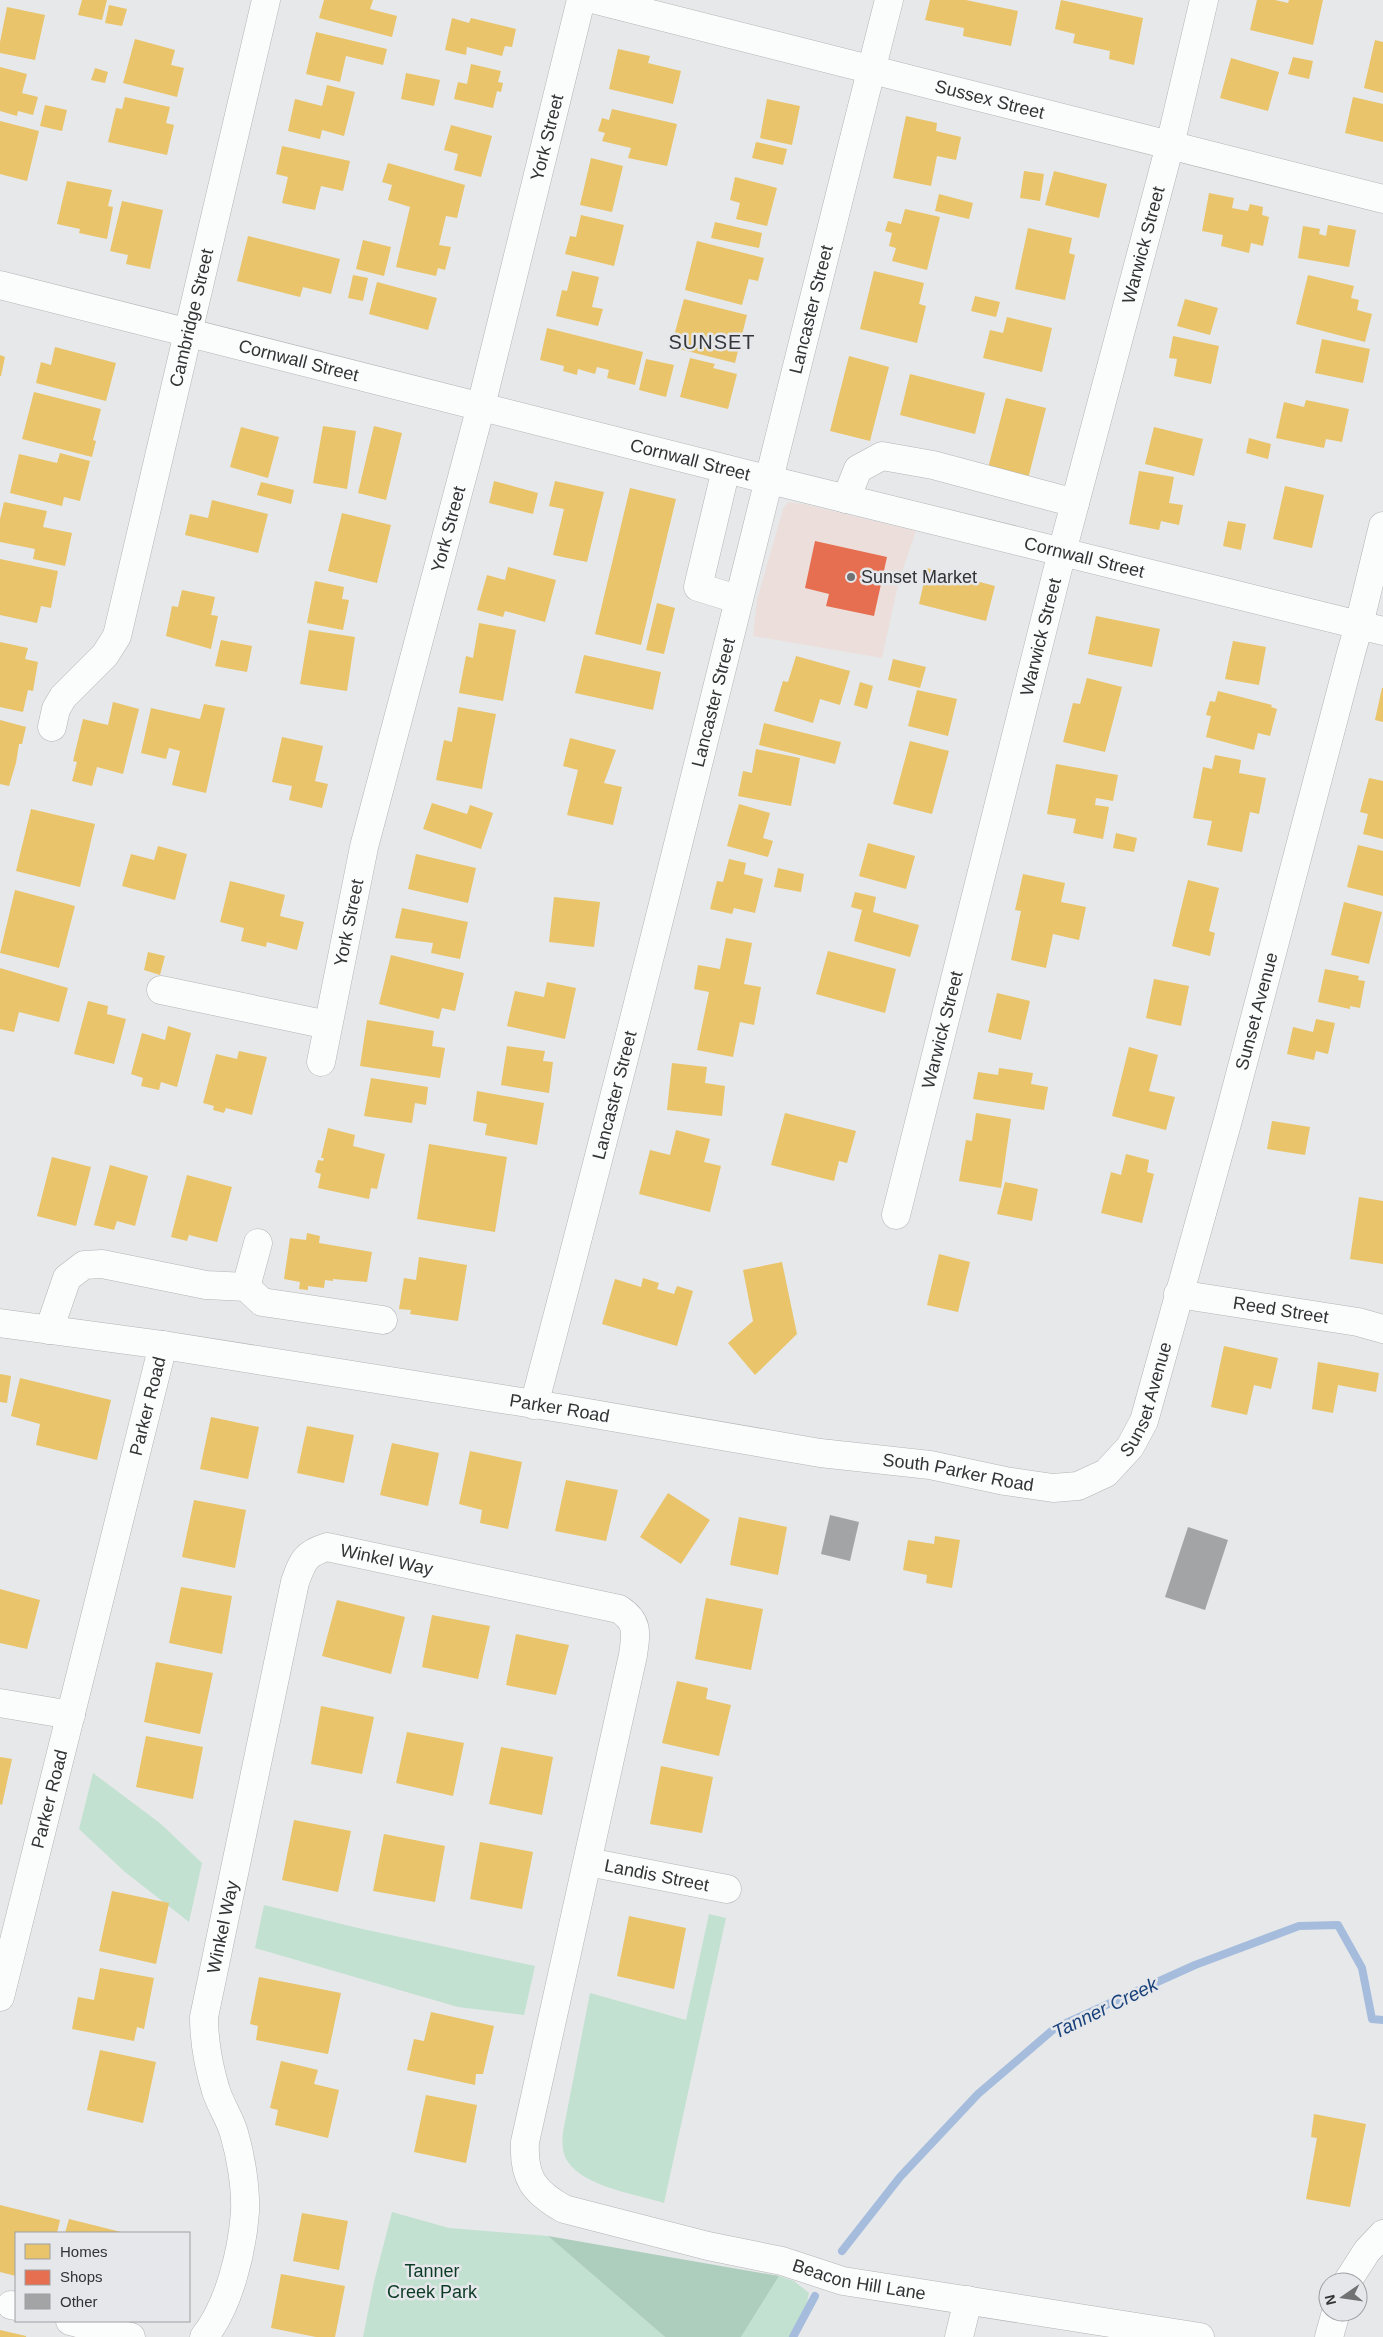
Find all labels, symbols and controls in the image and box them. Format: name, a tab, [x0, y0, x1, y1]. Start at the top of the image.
street label: Sussex Street	[933, 76, 1046, 123]
street label: York Street	[527, 92, 567, 183]
street label: Warwick Street	[1118, 184, 1169, 306]
street label: Lancaster Street	[785, 243, 837, 376]
street label: Cambridge Street	[166, 247, 217, 389]
district label: SUNSET	[668, 331, 756, 353]
street label: Cornwall Street	[236, 336, 361, 385]
street label: Cornwall Street	[628, 435, 752, 485]
street label: York Street	[427, 484, 469, 575]
street label: Cornwall Street	[1022, 533, 1146, 582]
place label: Sunset Market	[861, 567, 977, 587]
marker: Sunset Market	[845, 571, 857, 583]
street label: Warwick Street	[1016, 576, 1065, 698]
street label: Lancaster Street	[688, 636, 739, 769]
street label: York Street	[330, 877, 367, 968]
street label: Sunset Avenue	[1232, 950, 1282, 1072]
street label: Warwick Street	[918, 969, 967, 1091]
street label: Lancaster Street	[588, 1029, 641, 1162]
street label: Reed Street	[1232, 1293, 1330, 1327]
street label: Sunset Avenue	[1116, 1340, 1176, 1461]
street label: Parker Road	[126, 1355, 170, 1458]
street label: Parker Road	[508, 1390, 611, 1427]
street label: South Parker Road	[882, 1450, 1035, 1495]
street label: Winkel Way	[339, 1540, 435, 1579]
street label: Parker Road	[28, 1748, 71, 1851]
street label: Landis Street	[603, 1855, 711, 1895]
street label: Winkel Way	[203, 1879, 242, 1975]
water label: Tanner Creek	[1049, 1973, 1162, 2043]
legend	[15, 2232, 190, 2322]
text: Homes	[60, 2243, 108, 2260]
street label: Beacon Hill Lane	[790, 2255, 927, 2304]
park label: Tanner Creek Park	[387, 2261, 478, 2302]
text: Shops	[60, 2268, 103, 2285]
north arrow	[1318, 2272, 1368, 2322]
text: Other	[60, 2293, 98, 2310]
text: N	[1321, 2293, 1339, 2307]

